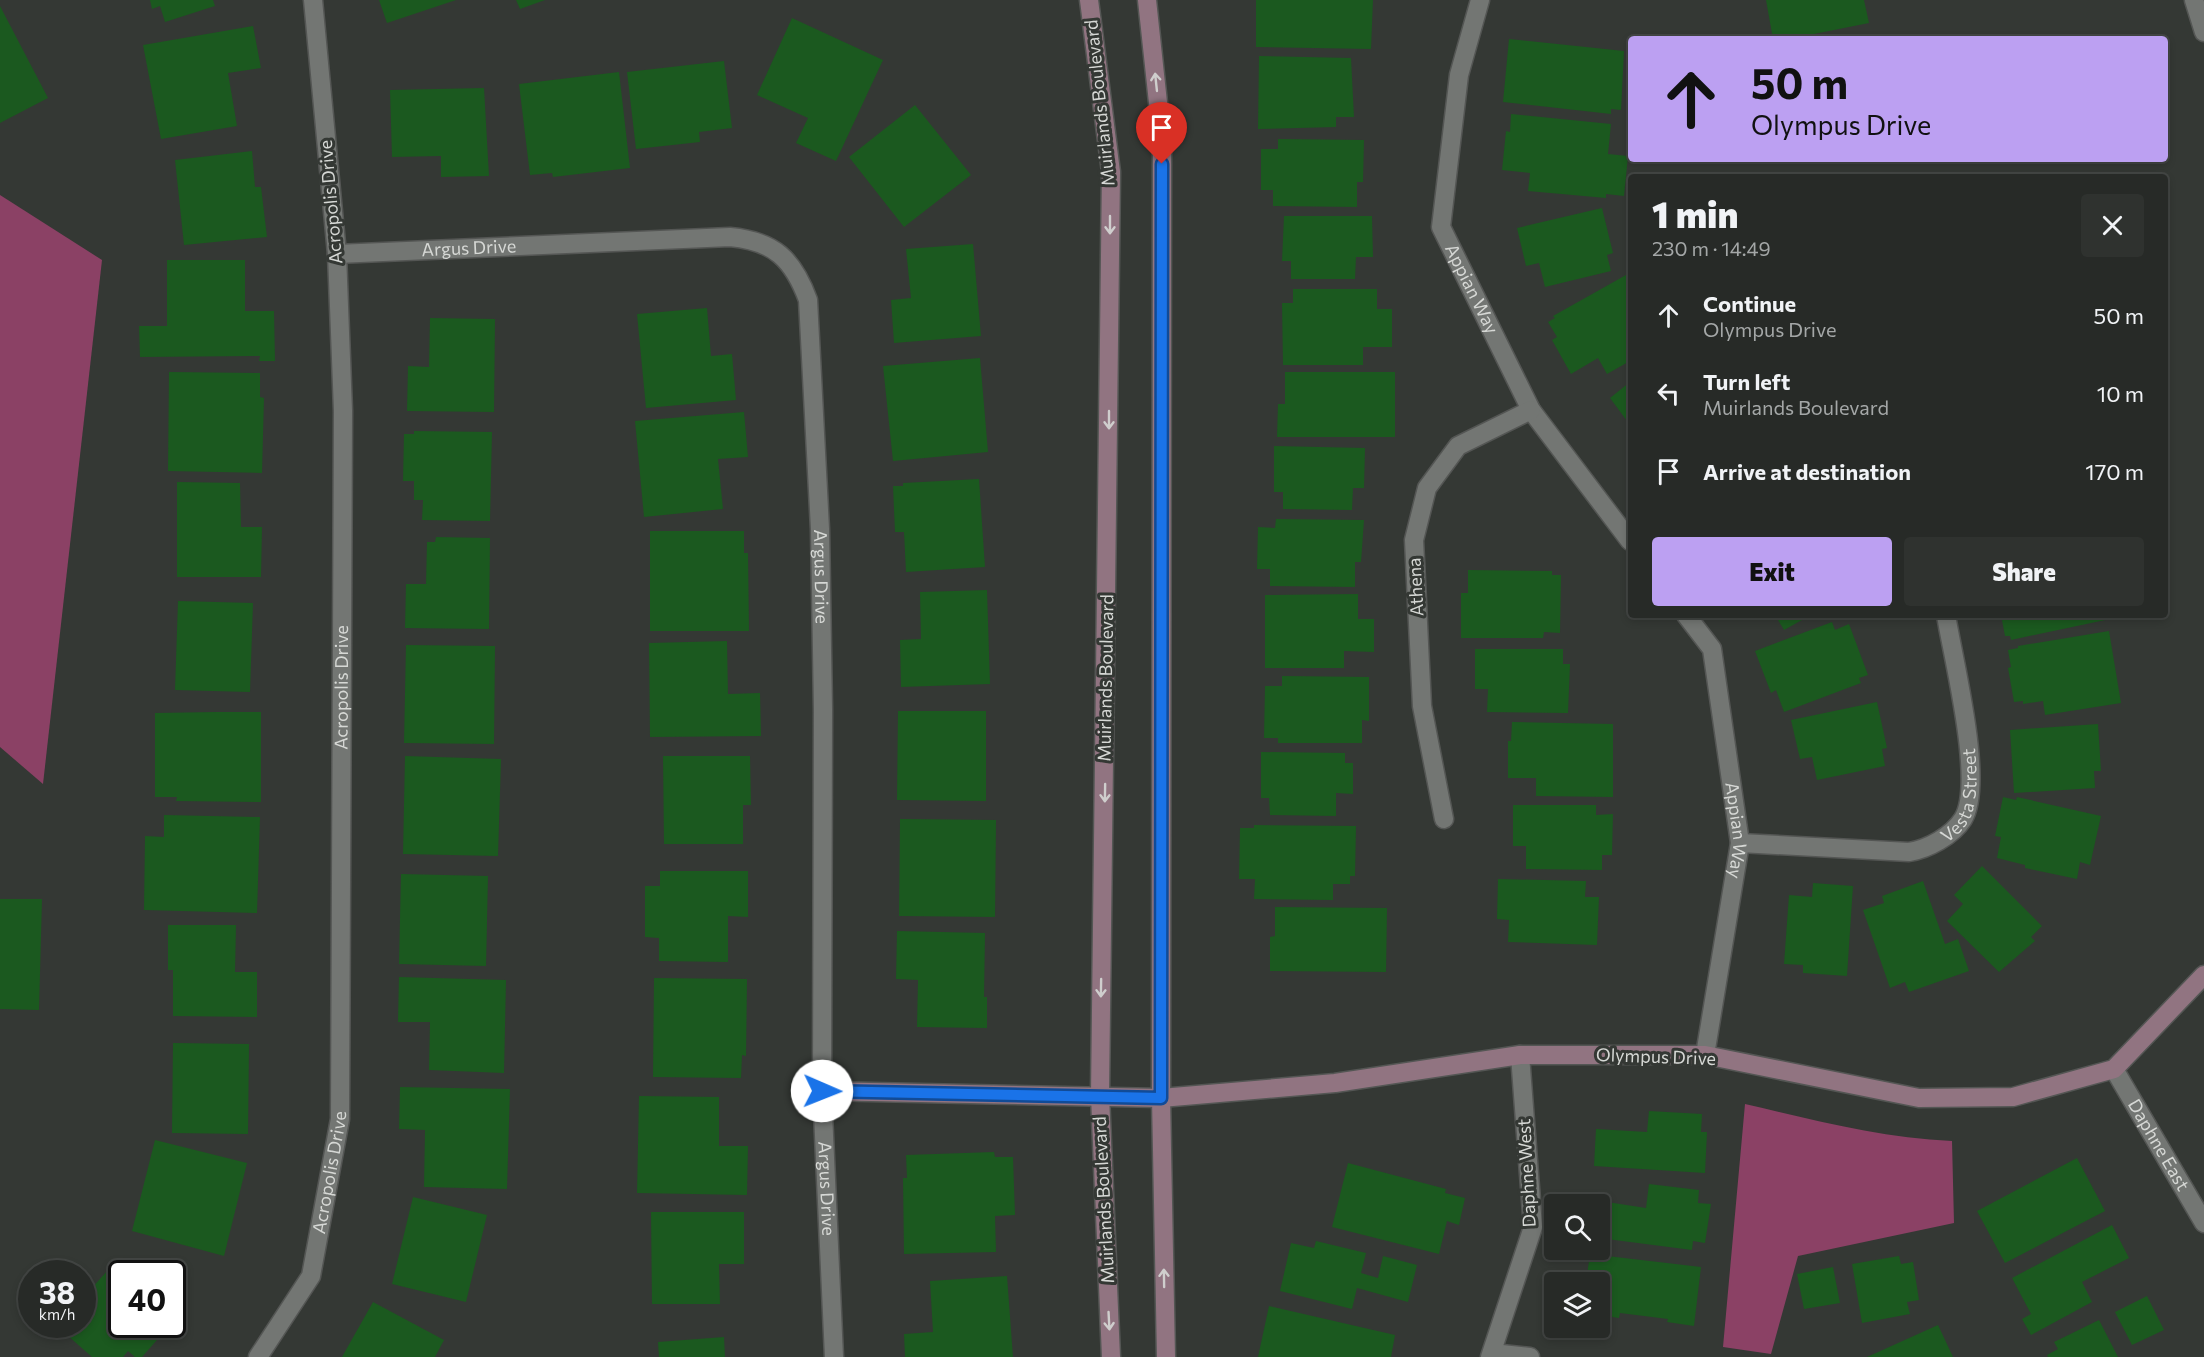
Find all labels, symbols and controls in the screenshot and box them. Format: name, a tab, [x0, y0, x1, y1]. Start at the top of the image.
street label: Muirlands Boulevard	[1079, 19, 1119, 187]
text: 50 m	[1751, 56, 1848, 108]
icon: ahead	[1652, 60, 1730, 138]
one-way arrow	[1150, 73, 1161, 93]
pin	[1136, 102, 1187, 164]
text: Olympus Drive	[1751, 108, 1931, 141]
icon: arrive	[1145, 111, 1178, 144]
street label: Acropolis Drive	[314, 139, 346, 265]
text: 1 min	[1652, 191, 1738, 235]
button: close	[2081, 194, 2144, 257]
one-way arrow	[1104, 215, 1116, 235]
street label: Argus Drive	[421, 234, 517, 260]
text: 230 m · 14:49	[1652, 236, 1771, 260]
street label: Appian Way	[1441, 240, 1504, 337]
text: Continue	[1703, 290, 1796, 317]
icon: ahead	[1652, 299, 1685, 332]
text: 50 m	[2094, 302, 2144, 329]
text: Olympus Drive	[1703, 317, 1836, 341]
text: Turn left	[1703, 368, 1790, 395]
icon: left	[1652, 377, 1685, 410]
text: 10 m	[2097, 380, 2144, 407]
text: Muirlands Boulevard	[1703, 395, 1889, 419]
one-way arrow	[1103, 410, 1115, 430]
icon: arrive	[1652, 455, 1685, 488]
text: Arrive at destination	[1703, 458, 1911, 485]
text: 170 m	[2085, 458, 2144, 485]
street label: Argus Drive	[810, 529, 834, 624]
button: Exit	[1652, 537, 1892, 606]
button: Share	[1904, 537, 2144, 606]
street label: Athena	[1402, 557, 1428, 617]
street label: Muirlands Boulevard	[1093, 594, 1117, 762]
street label: Acropolis Drive	[330, 625, 352, 750]
street label: Vesta Street	[1936, 747, 1981, 846]
street label: Appian Way	[1721, 780, 1752, 880]
one-way arrow	[1099, 782, 1110, 802]
one-way arrow	[1095, 977, 1107, 997]
street label: Olympus Drive	[1596, 1043, 1716, 1069]
position arrow	[790, 1059, 854, 1123]
street label: Daphne East	[2124, 1095, 2195, 1194]
street label: Acropolis Drive	[307, 1111, 350, 1236]
street label: Muirlands Boulevard	[1088, 1116, 1118, 1284]
street label: Daphne West	[1512, 1118, 1540, 1228]
street label: Argus Drive	[814, 1141, 841, 1236]
map controls	[1544, 1194, 1610, 1338]
button: search	[1544, 1194, 1610, 1260]
speed limit sign: 40	[108, 1260, 186, 1338]
one-way arrow	[1158, 1268, 1170, 1288]
button: layers	[1544, 1272, 1610, 1338]
text: 38	[39, 1273, 75, 1310]
text: km/h	[39, 1305, 75, 1323]
one-way arrow	[1104, 1311, 1115, 1331]

